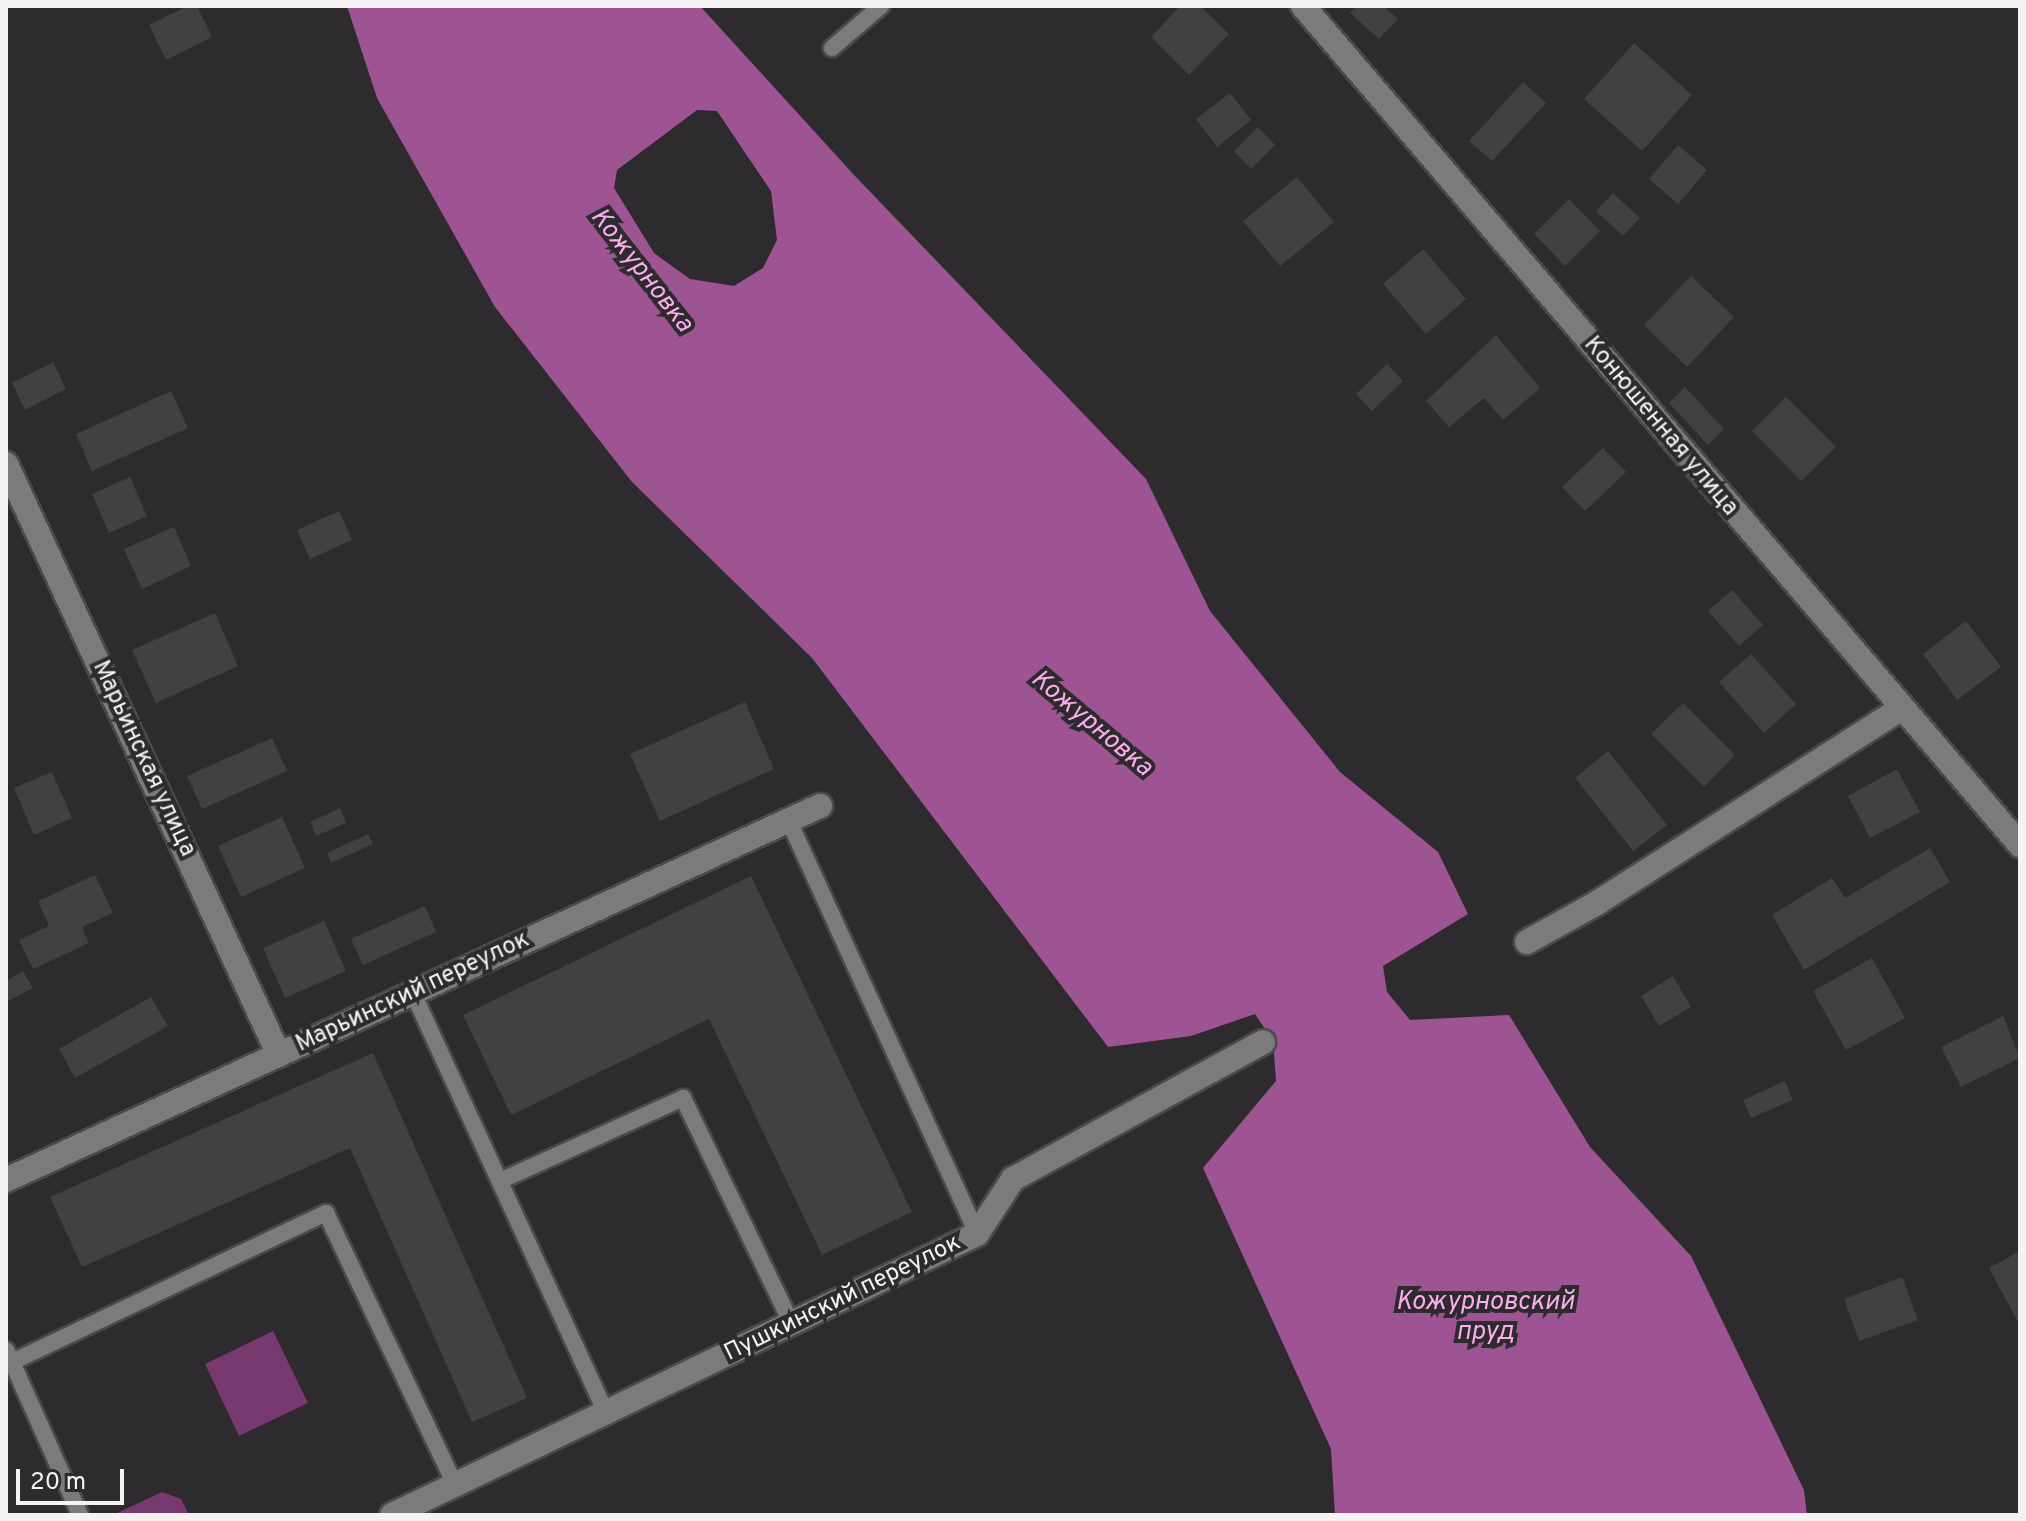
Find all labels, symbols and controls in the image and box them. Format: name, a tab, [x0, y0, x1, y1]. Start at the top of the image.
water label: Кожурновка	[583, 203, 699, 339]
street label: Конюшенная улица	[1577, 331, 1743, 523]
street label: Марьинская улица	[85, 656, 201, 862]
water label: Кожурновка	[1024, 664, 1158, 784]
street label: Марьинский переулок	[292, 926, 534, 1060]
street label: Пушкинский переулок	[720, 1229, 966, 1369]
water label: Кожурновский пруд	[1396, 1287, 1574, 1348]
scale bar	[20, 1453, 128, 1503]
text: 20 m	[30, 1468, 86, 1498]

